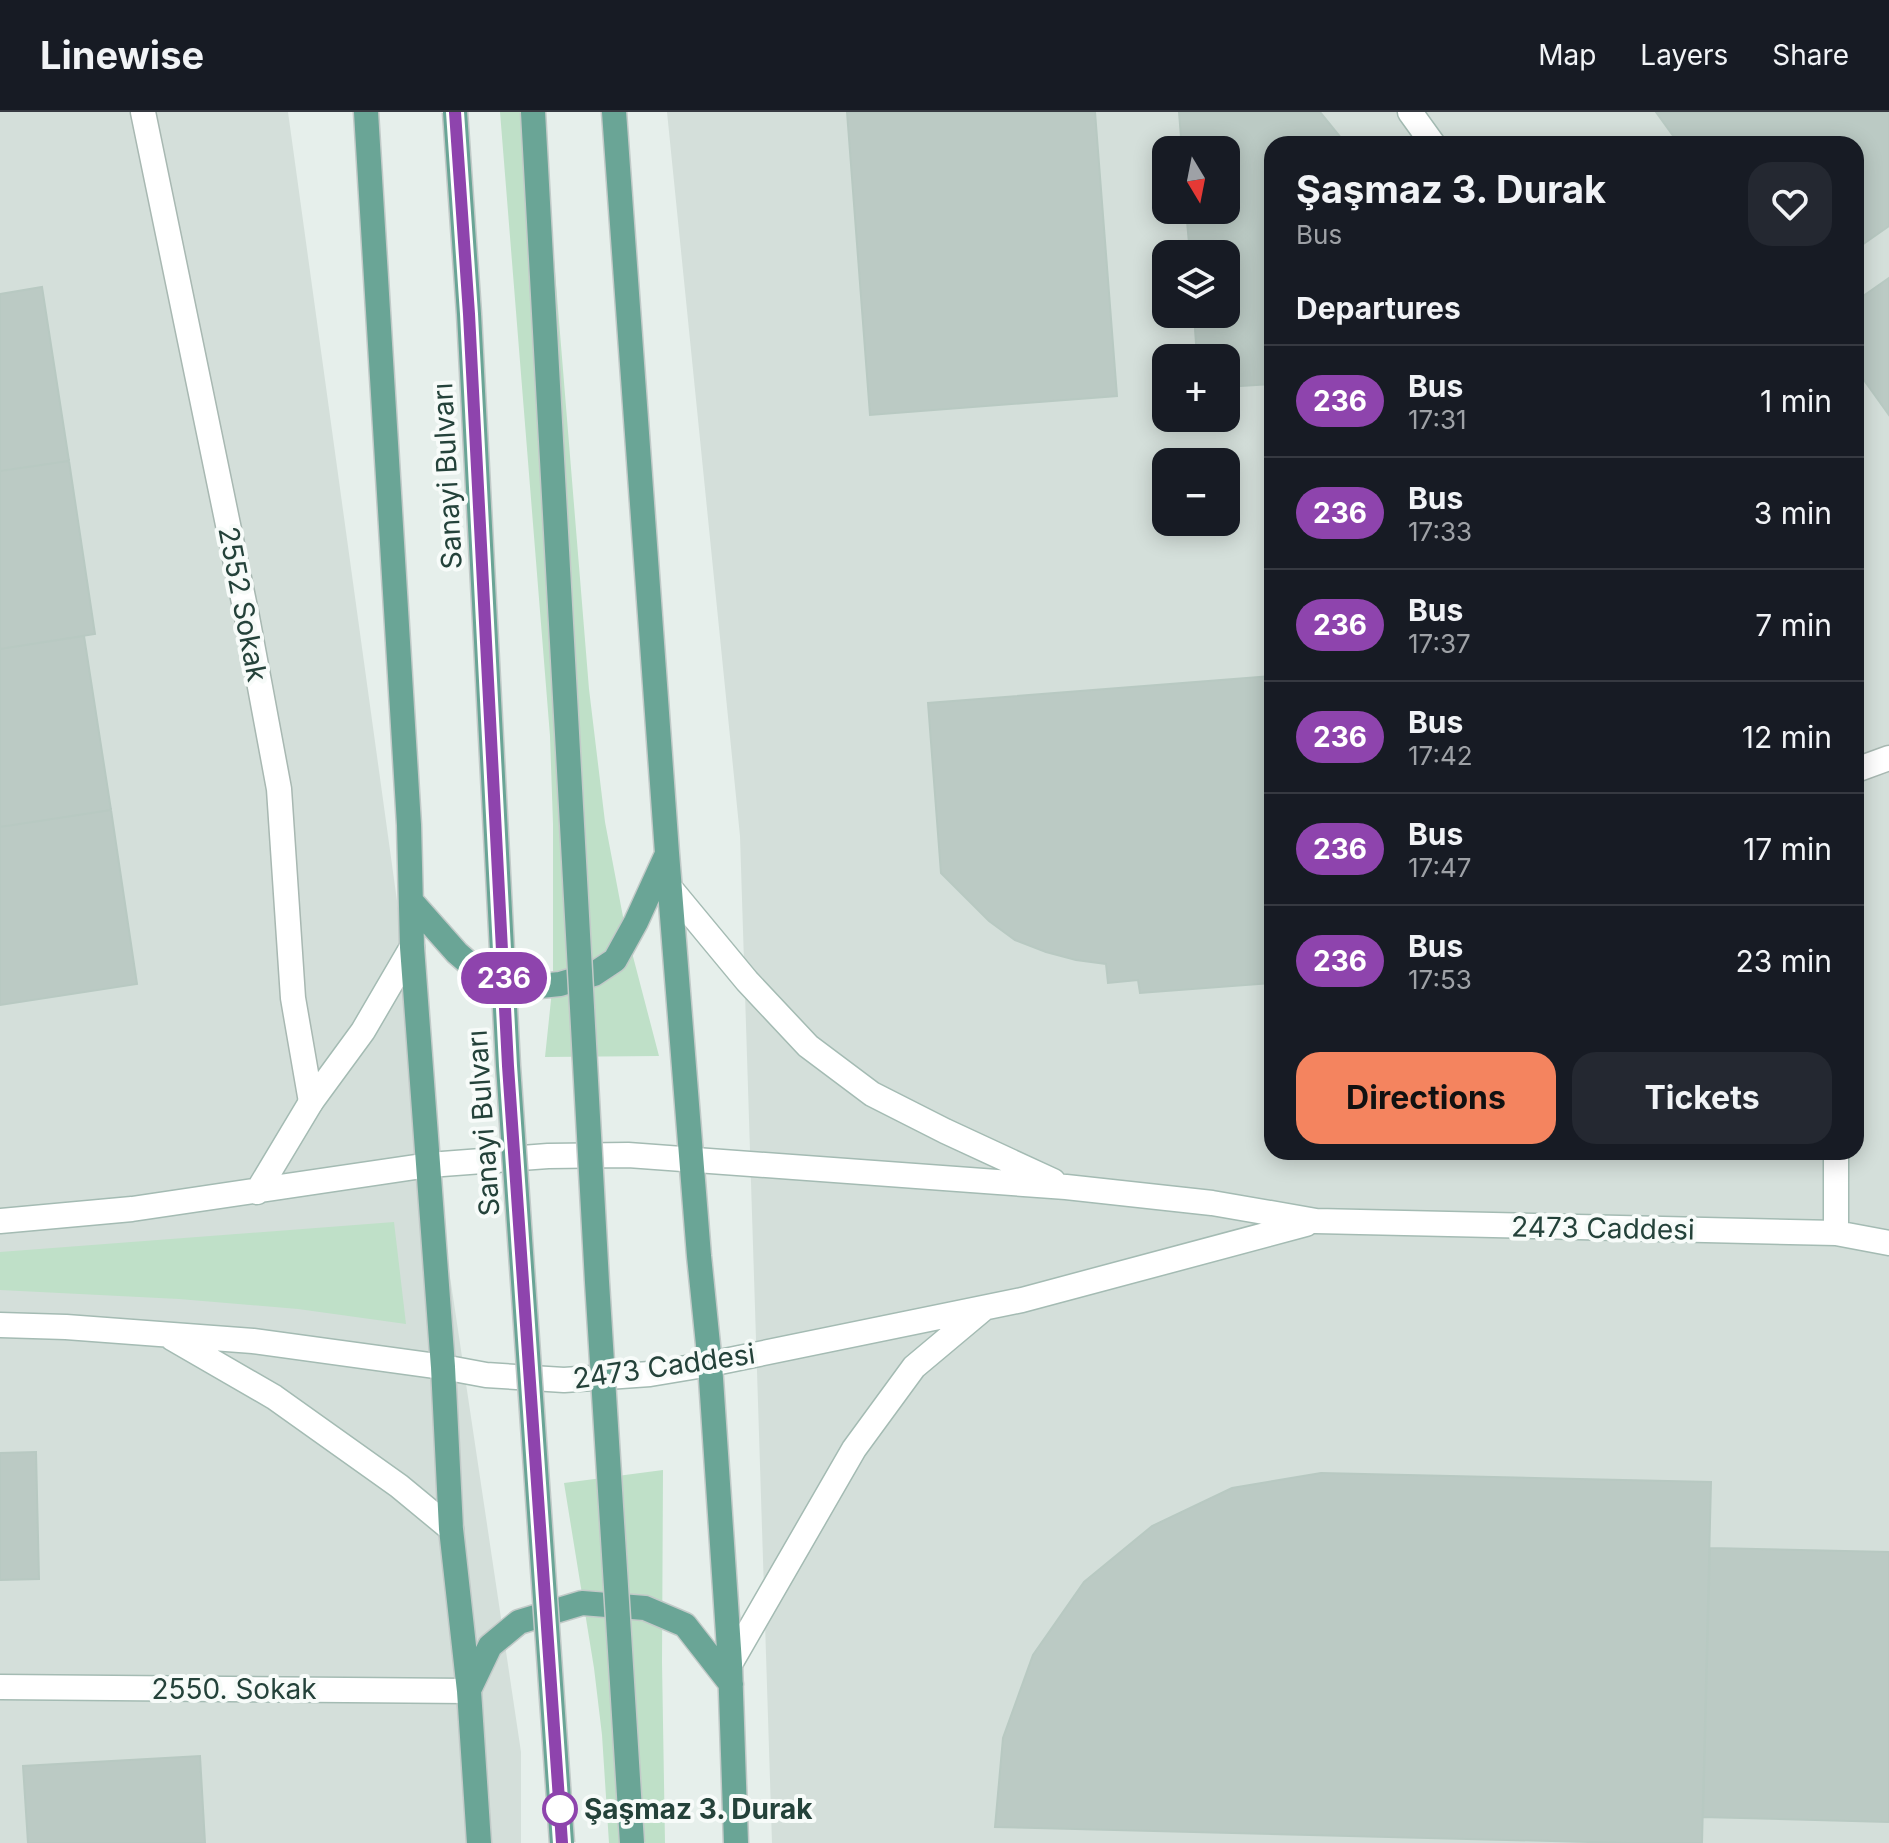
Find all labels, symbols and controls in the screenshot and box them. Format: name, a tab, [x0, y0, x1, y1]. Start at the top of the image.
text: Linewise	[40, 32, 204, 78]
text: Map	[1538, 38, 1596, 72]
text: Layers	[1640, 38, 1728, 72]
text: Share	[1772, 38, 1849, 72]
north arrow	[1152, 136, 1240, 224]
map controls	[1152, 136, 1240, 536]
button: heart	[1748, 162, 1832, 246]
text: Şaşmaz 3. Durak	[1296, 166, 1606, 212]
text: Bus	[1296, 219, 1342, 250]
button: layers	[1152, 240, 1240, 328]
text: Departures	[1296, 290, 1461, 326]
button: +	[1152, 344, 1240, 432]
text: Bus	[1408, 368, 1463, 404]
street label: Sanayi Bulvarı	[425, 382, 469, 570]
text: 1 min	[1760, 383, 1832, 419]
text: 236	[1313, 384, 1367, 418]
text: 17:31	[1408, 404, 1467, 435]
button: −	[1152, 448, 1240, 536]
text: Bus	[1408, 480, 1463, 516]
text: 3 min	[1754, 495, 1832, 531]
text: 236	[1313, 496, 1367, 530]
text: 17:33	[1408, 516, 1472, 547]
street label: 2552 Sokak	[211, 524, 275, 684]
text: Bus	[1408, 592, 1463, 628]
text: 7 min	[1755, 607, 1832, 643]
text: 236	[1313, 608, 1367, 642]
text: 17:37	[1408, 628, 1471, 659]
text: Bus	[1408, 704, 1463, 740]
text: 12 min	[1742, 719, 1832, 755]
text: 236	[1313, 720, 1367, 754]
text: 17:42	[1408, 740, 1473, 771]
text: Bus	[1408, 816, 1463, 852]
text: 17 min	[1743, 831, 1832, 867]
text: 236	[1313, 832, 1367, 866]
text: 17:47	[1408, 852, 1471, 883]
text: Bus	[1408, 928, 1463, 964]
text: 23 min	[1735, 943, 1832, 979]
text: 236	[1313, 944, 1367, 978]
line badge: 236	[458, 952, 550, 1004]
text: 236	[477, 961, 531, 995]
text: 17:53	[1408, 964, 1472, 995]
street label: Sanayi Bulvarı	[460, 1029, 506, 1217]
button: Directions	[1296, 1052, 1556, 1144]
button: Tickets	[1572, 1052, 1832, 1144]
street label: 2473 Caddesi	[1511, 1209, 1695, 1247]
street label: 2473 Caddesi	[571, 1336, 757, 1396]
street label: 2550. Sokak	[151, 1672, 317, 1706]
marker: Şaşmaz 3. Durak	[543, 1792, 577, 1826]
place label: Şaşmaz 3. Durak	[584, 1792, 813, 1826]

